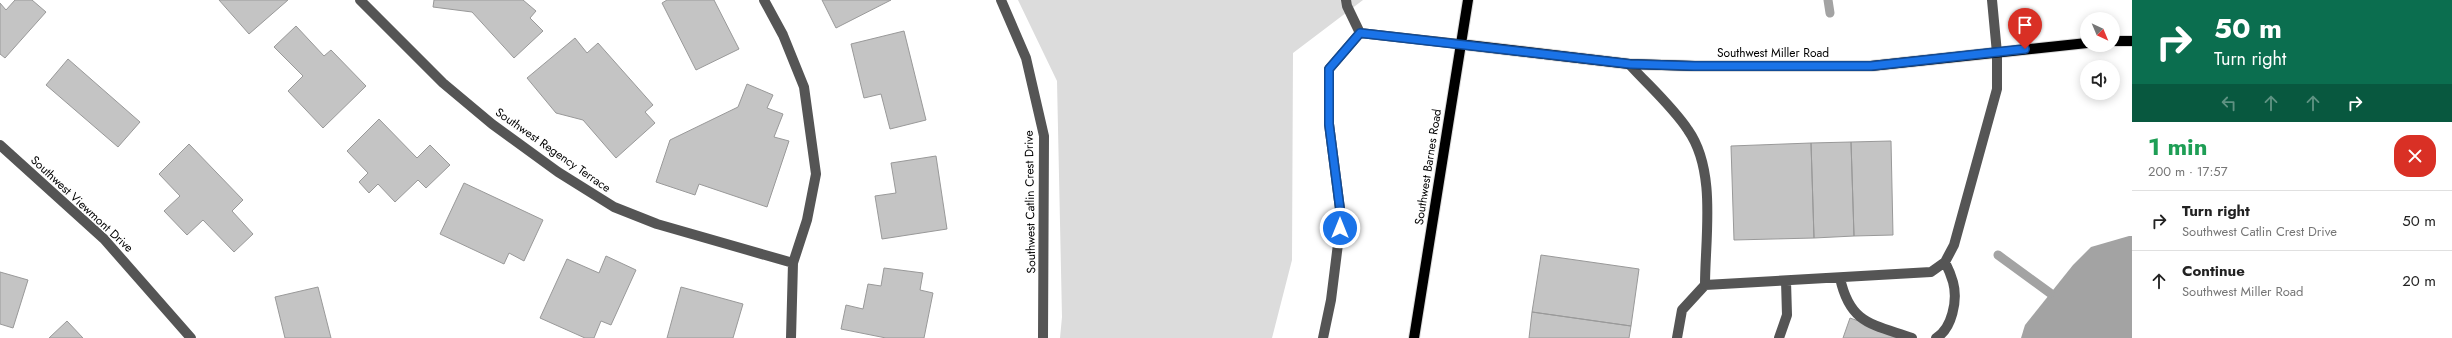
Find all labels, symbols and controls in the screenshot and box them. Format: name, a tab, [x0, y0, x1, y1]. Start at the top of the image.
pin	[2008, 8, 2042, 49]
text: 50 m	[2214, 8, 2282, 49]
north arrow	[2080, 12, 2120, 52]
map controls	[2080, 12, 2120, 100]
icon: arrive	[2014, 14, 2036, 36]
icon: right	[2148, 16, 2200, 68]
street label: Southwest Miller Road	[1717, 44, 1829, 62]
text: Turn right	[2214, 46, 2286, 72]
button: sound	[2080, 60, 2120, 100]
icon: left	[2218, 92, 2240, 114]
icon: ahead	[2260, 92, 2282, 114]
icon: ahead	[2302, 92, 2324, 114]
icon: right	[2344, 92, 2366, 114]
street label: Southwest Regency Terrace	[492, 103, 614, 197]
street label: Southwest Barnes Road	[1410, 108, 1446, 226]
text: 1 min	[2148, 129, 2208, 164]
street label: Southwest Catlin Crest Drive	[1020, 130, 1040, 274]
button: close	[2394, 135, 2436, 177]
street label: Southwest Viewmont Drive	[27, 152, 137, 256]
text: 200 m · 17:57	[2148, 162, 2227, 181]
text: Turn right	[2182, 200, 2250, 222]
position arrow	[1319, 207, 1361, 249]
icon: right	[2148, 210, 2170, 232]
text: 50 m	[2402, 210, 2436, 232]
text: Southwest Catlin Crest Drive	[2182, 222, 2337, 241]
text: Continue	[2182, 260, 2245, 282]
icon: ahead	[2148, 270, 2170, 292]
text: 20 m	[2402, 270, 2436, 292]
text: Southwest Miller Road	[2182, 282, 2304, 301]

